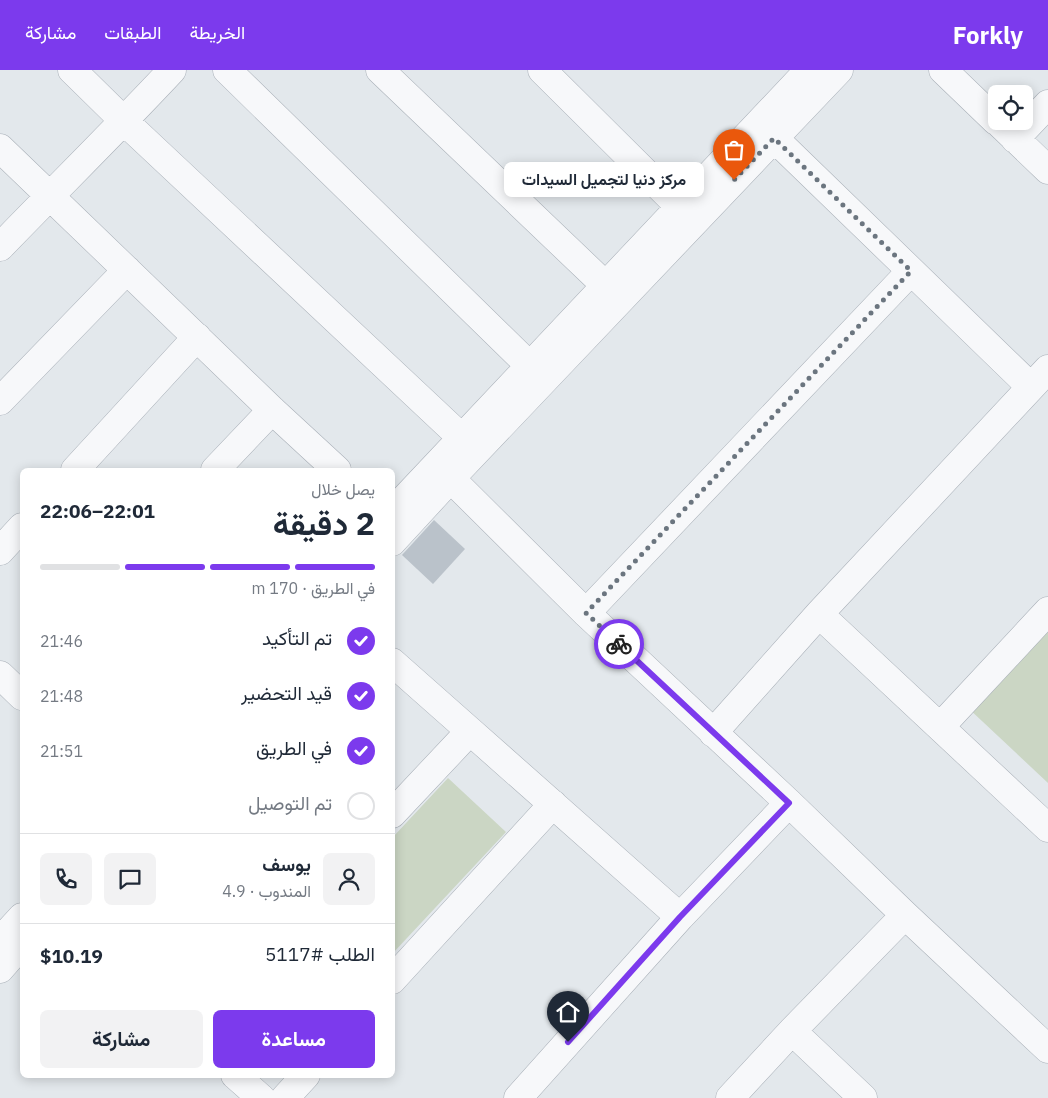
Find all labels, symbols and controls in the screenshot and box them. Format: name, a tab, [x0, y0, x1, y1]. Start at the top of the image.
text: Forkly	[953, 19, 1023, 51]
text: مشاركة	[25, 21, 76, 44]
text: الطبقات	[104, 21, 161, 44]
text: الخريطة	[189, 21, 245, 44]
map controls	[988, 85, 1033, 130]
button: locate	[988, 85, 1033, 130]
pin	[713, 129, 755, 180]
icon: bag	[720, 136, 748, 164]
callout: مركز دنيا لتجميل السيدات	[504, 162, 704, 198]
text: مركز دنيا لتجميل السيدات	[522, 169, 686, 189]
text: يصل خلال	[311, 479, 375, 499]
text: 22:01–22:06	[40, 499, 155, 523]
text: 2 دقيقة	[273, 502, 375, 544]
text: في الطريق · 170 m	[252, 578, 375, 598]
courier	[594, 619, 644, 669]
text: تم التأكيد	[262, 626, 332, 650]
icon: check	[347, 627, 375, 655]
icon: bike	[605, 630, 633, 658]
text: 21:46	[40, 631, 83, 651]
text: قيد التحضير	[241, 681, 332, 705]
icon: check	[347, 682, 375, 710]
text: 21:48	[40, 686, 83, 706]
text: في الطريق	[256, 736, 332, 760]
icon: check	[347, 737, 375, 765]
text: 21:51	[40, 741, 83, 761]
text: تم التوصيل	[248, 791, 332, 815]
text: يوسف	[262, 852, 311, 876]
button: phone	[40, 853, 92, 905]
button: chat	[104, 853, 156, 905]
button: person	[323, 853, 375, 905]
text: المندوب · 4.9	[222, 881, 311, 901]
text: الطلب #5117	[265, 942, 375, 966]
text: $10.19	[40, 944, 103, 968]
pin	[547, 991, 589, 1042]
icon: home	[554, 998, 582, 1026]
button: مشاركة	[40, 1010, 203, 1068]
button: مساعدة	[213, 1010, 375, 1068]

